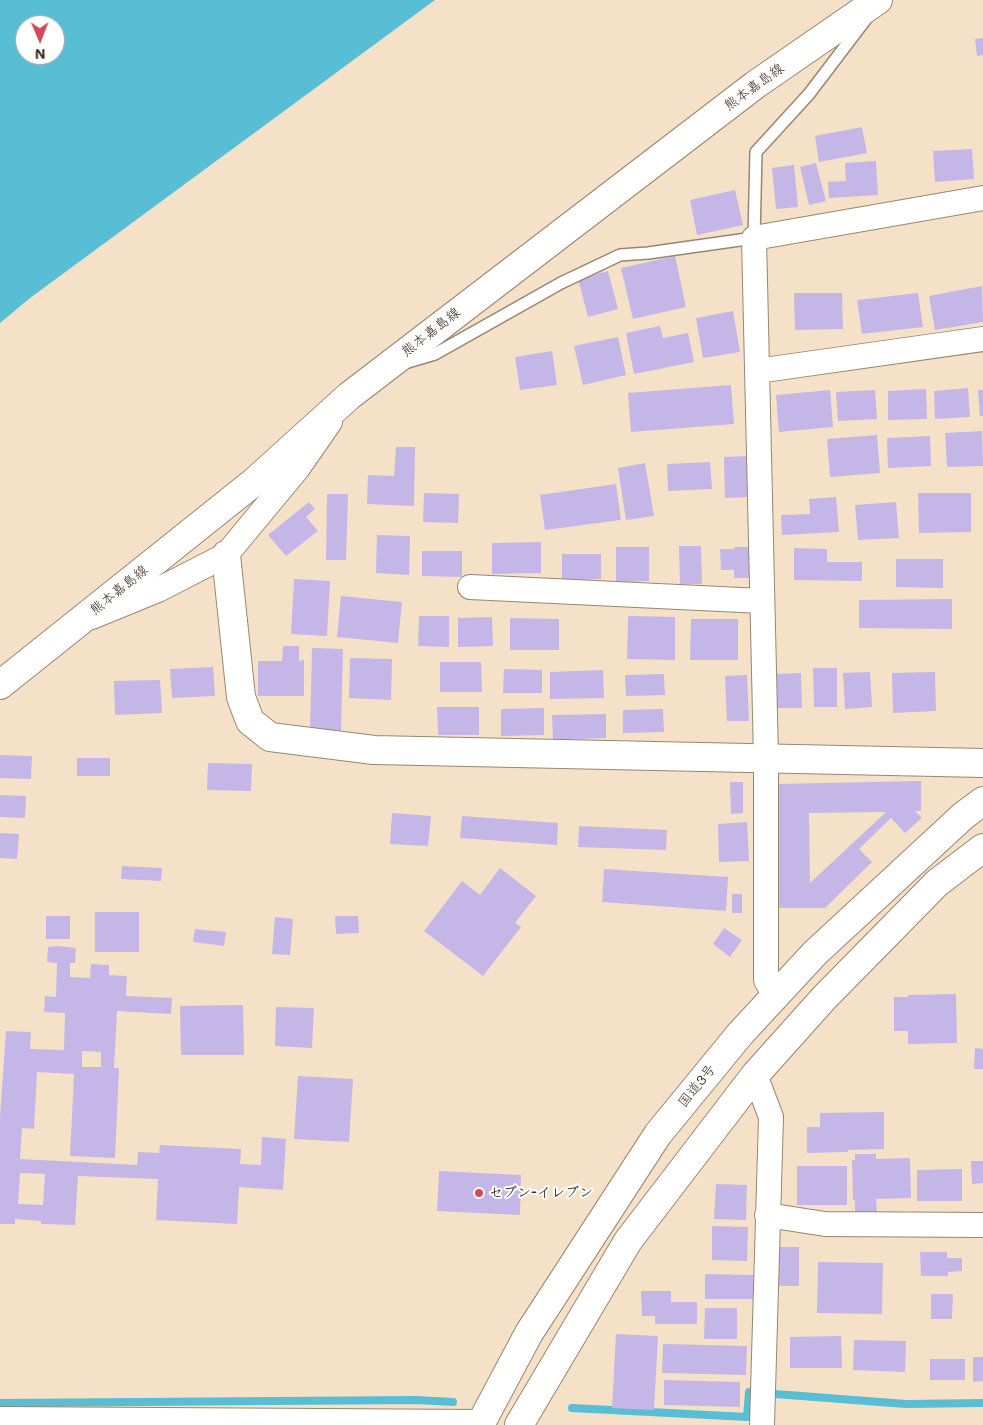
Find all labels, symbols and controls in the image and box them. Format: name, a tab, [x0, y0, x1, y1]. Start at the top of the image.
north arrow	[15, 15, 65, 65]
text: N	[35, 45, 46, 64]
street label: 熊本嘉島線	[721, 60, 787, 114]
street label: 熊本嘉島線	[398, 304, 464, 360]
street label: 熊本嘉島線	[87, 561, 151, 619]
street label: 国道3号	[675, 1061, 719, 1111]
place label: セブン-イレブン	[489, 1185, 593, 1201]
marker: セブン-イレブン	[473, 1187, 485, 1199]

